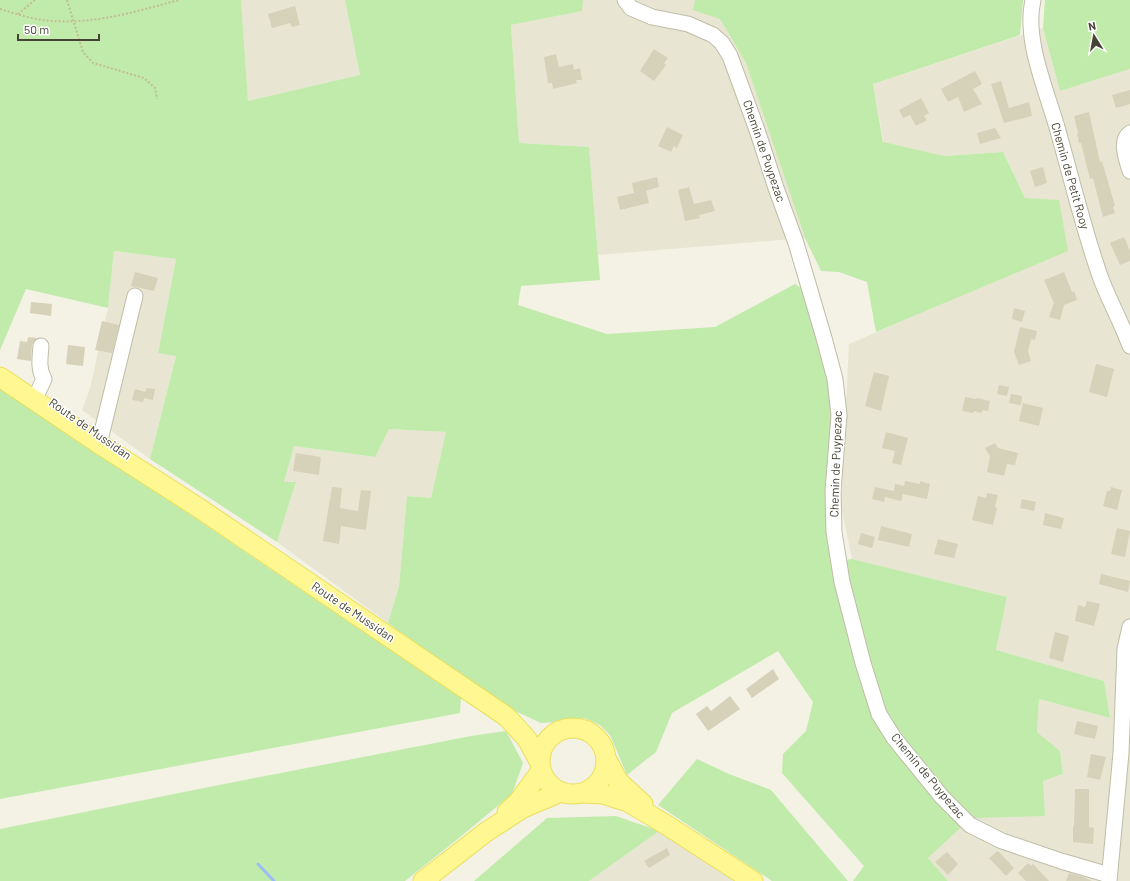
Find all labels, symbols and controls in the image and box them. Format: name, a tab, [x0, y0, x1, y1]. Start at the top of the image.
scale bar	[18, 16, 99, 42]
north arrow	[1074, 16, 1114, 56]
text: N	[1087, 19, 1097, 33]
text: 50 m	[24, 22, 49, 36]
street label: Chemin de Puypezac	[741, 98, 789, 204]
street label: Chemin de Petit Rooy	[1049, 121, 1093, 231]
street label: Route de Mussidan	[47, 395, 134, 462]
street label: Chemin de Puypezac	[826, 410, 844, 518]
street label: Route de Mussidan	[309, 578, 398, 644]
street label: Chemin de Puypezac	[889, 730, 969, 821]

